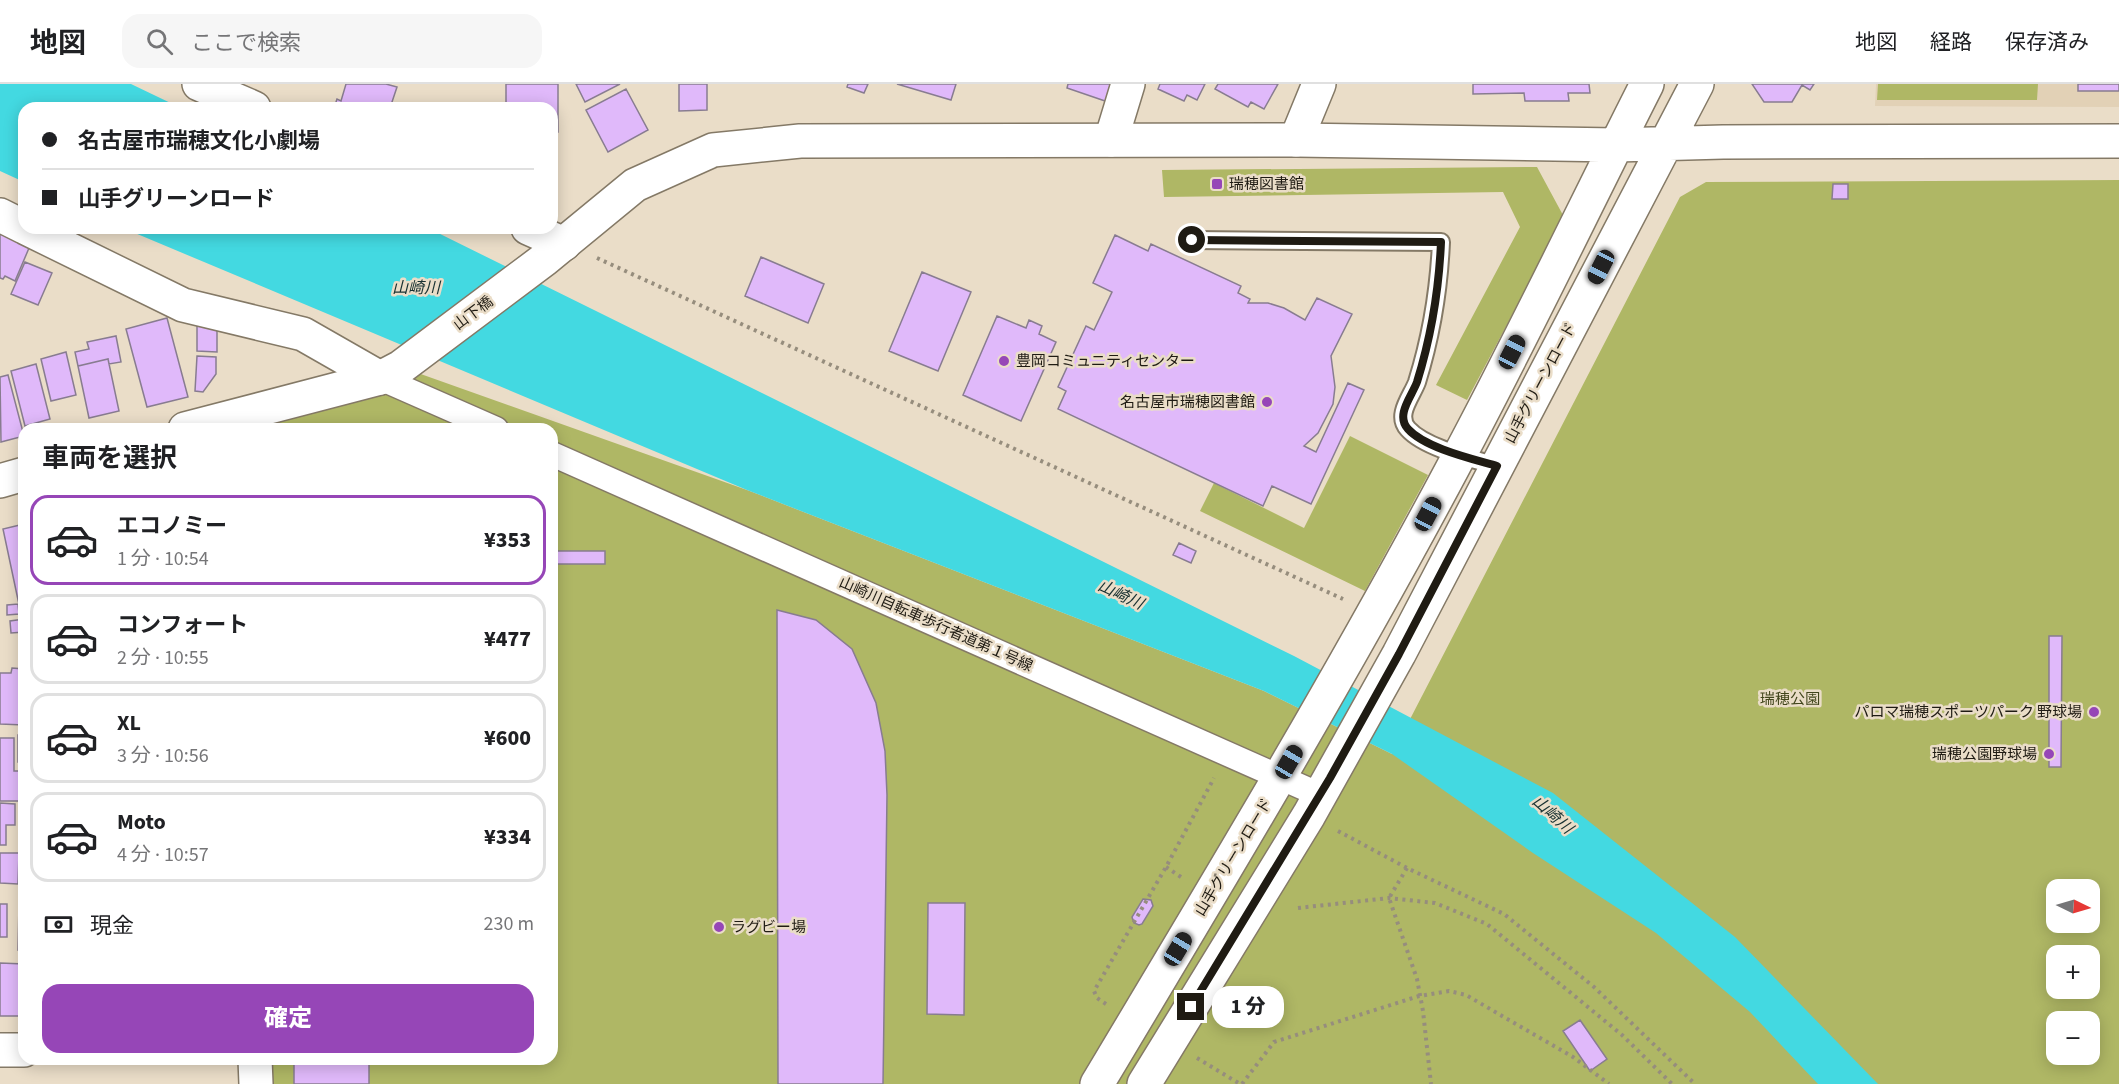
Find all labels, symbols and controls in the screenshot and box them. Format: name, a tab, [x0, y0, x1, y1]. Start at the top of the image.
search box	[122, 14, 542, 68]
text: 地図	[30, 23, 86, 63]
icon: search	[143, 25, 176, 58]
text: ここで検索	[191, 27, 301, 59]
text: 地図	[1855, 27, 1897, 57]
text: 経路	[1930, 27, 1972, 57]
text: 保存済み	[2005, 27, 2089, 57]
text: 名古屋市瑞穂文化小劇場	[78, 125, 320, 157]
place label: 瑞穂図書館	[1229, 174, 1304, 195]
marker: 瑞穂図書館	[1210, 177, 1224, 191]
text: 山手グリーンロード	[78, 183, 275, 215]
route start	[1178, 226, 1205, 253]
car	[1585, 247, 1617, 287]
water label: 山崎川	[392, 277, 442, 299]
street label: 山下橋	[449, 291, 498, 335]
street label: 山手グリーンロード	[1500, 319, 1581, 447]
car	[1496, 332, 1528, 372]
place label: 豊岡コミュニティセンター	[1016, 351, 1195, 372]
marker: 豊岡コミュニティセンター	[997, 354, 1011, 368]
place label: 名古屋市瑞穂図書館	[1120, 392, 1255, 413]
marker: 名古屋市瑞穂図書館	[1260, 395, 1274, 409]
text: 車両を選択	[42, 439, 177, 478]
car	[1412, 494, 1444, 534]
text: エコノミー	[117, 510, 227, 542]
icon: car	[45, 513, 99, 567]
text: ¥353	[484, 524, 531, 556]
text: 1 分 · 10:54	[117, 545, 209, 573]
street label: 山崎川自転車歩行者道第１号線	[836, 572, 1036, 677]
water label: 山崎川	[1094, 575, 1149, 616]
text: コンフォート	[117, 609, 248, 641]
icon: car	[45, 612, 99, 666]
text: ¥477	[484, 623, 531, 655]
text: 2 分 · 10:55	[117, 644, 209, 672]
park label: 瑞穂公園	[1760, 689, 1820, 710]
place label: パロマ瑞穂スポーツパーク 野球場	[1854, 702, 2082, 723]
marker: パロマ瑞穂スポーツパーク 野球場	[2087, 705, 2101, 719]
text: XL	[117, 707, 141, 739]
icon: car	[45, 711, 99, 765]
text: ¥600	[484, 722, 531, 754]
text: 3 分 · 10:56	[117, 742, 209, 770]
car	[1272, 742, 1306, 782]
place label: 瑞穂公園野球場	[1932, 744, 2037, 765]
marker: 瑞穂公園野球場	[2042, 747, 2056, 761]
water label: 山崎川	[1527, 791, 1579, 840]
street label: 山手グリーンロード	[1190, 794, 1277, 920]
text: Moto	[117, 806, 166, 838]
icon: car	[45, 810, 99, 864]
text: ¥334	[484, 821, 531, 853]
text: 4 分 · 10:57	[117, 841, 209, 869]
north arrow	[2046, 879, 2100, 933]
map controls	[2046, 879, 2100, 1065]
icon: cash	[42, 908, 75, 941]
text: 現金	[90, 910, 134, 942]
text: 230 m	[484, 910, 534, 938]
place label: ラグビー場	[731, 917, 806, 938]
marker: ラグビー場	[712, 920, 726, 934]
car	[1161, 929, 1195, 969]
button: +	[2046, 945, 2100, 999]
button: 確定	[42, 984, 534, 1053]
callout: 1 分	[1212, 986, 1284, 1028]
route end	[1177, 993, 1204, 1020]
text: 1 分	[1231, 993, 1265, 1021]
button: −	[2046, 1011, 2100, 1065]

